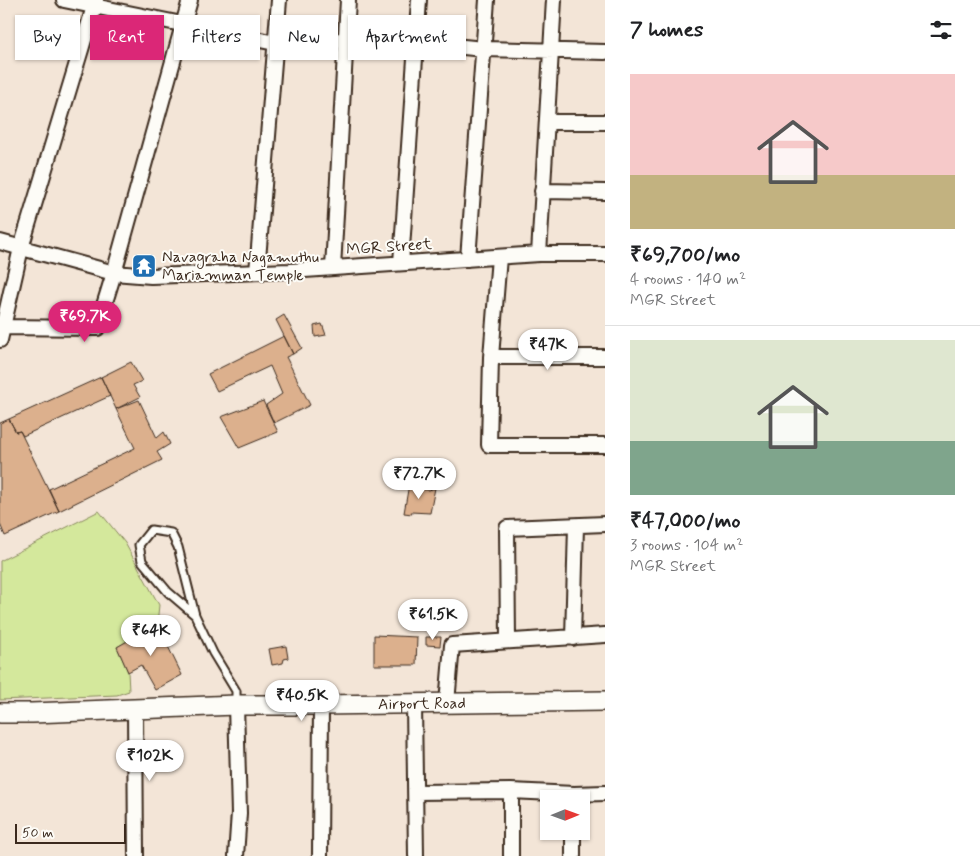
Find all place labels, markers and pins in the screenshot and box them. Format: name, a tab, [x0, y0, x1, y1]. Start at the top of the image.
place label: Navagraha Nagamuthu Mariamman Temple	[162, 247, 319, 286]
temple icon: Navagraha Nagamuthu Mariamman Temple	[131, 253, 157, 279]
pin: ₹69.7K	[44, 300, 126, 343]
pin: ₹47K	[518, 328, 578, 371]
pin: ₹72.7K	[378, 458, 460, 500]
pin: ₹61.5K	[392, 598, 474, 641]
pin: ₹64K	[121, 614, 181, 657]
pin: ₹40.5K	[261, 680, 343, 722]
pin: ₹102K	[115, 740, 185, 782]

